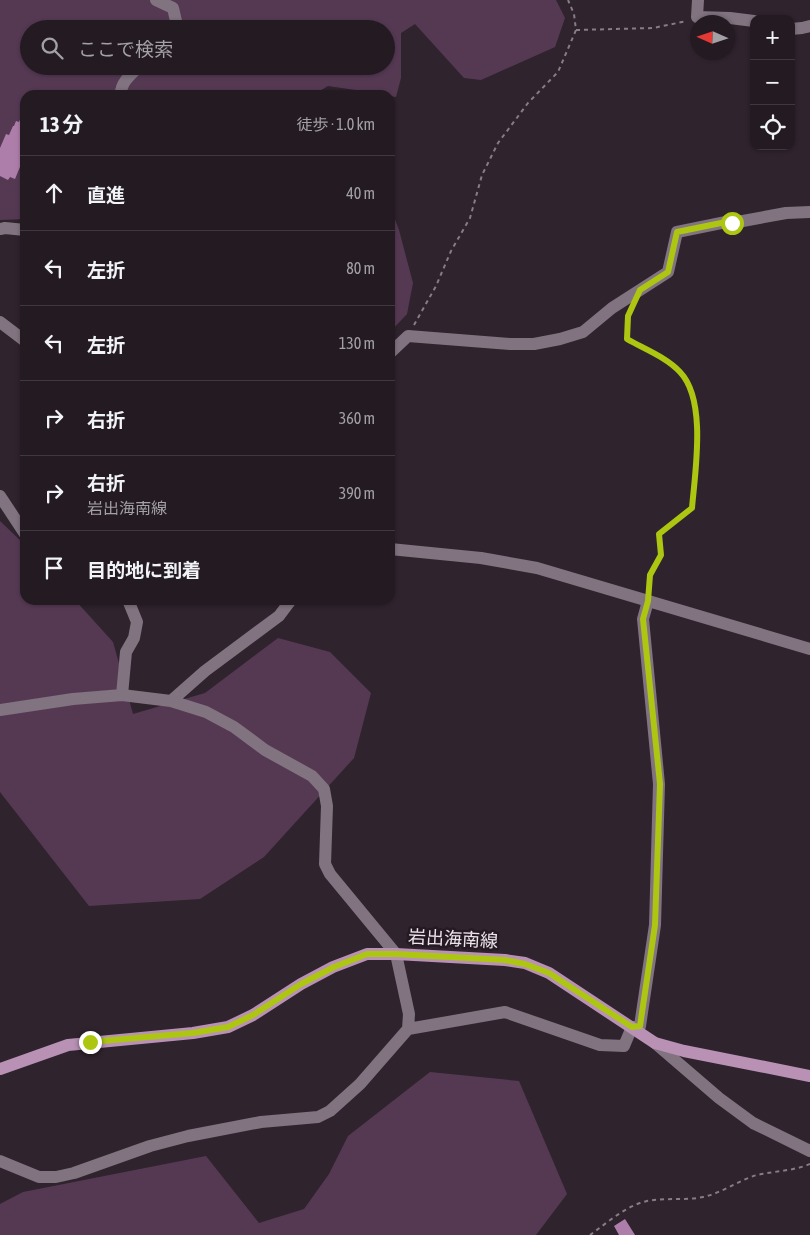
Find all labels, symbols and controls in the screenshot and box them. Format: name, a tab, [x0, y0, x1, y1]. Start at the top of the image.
north arrow	[690, 15, 735, 60]
map controls	[750, 15, 795, 150]
button: +	[750, 15, 795, 60]
search box	[20, 20, 395, 75]
icon: search	[38, 34, 66, 62]
text: ここで検索	[78, 38, 173, 60]
button: −	[750, 60, 795, 105]
button: locate	[750, 105, 795, 150]
text: 13 分	[40, 112, 84, 136]
text: 徒歩 · 1.0 km	[297, 115, 375, 133]
icon: ahead	[40, 179, 68, 207]
text: 直進	[87, 184, 125, 206]
text: 40 m	[346, 184, 375, 202]
route start	[721, 212, 744, 235]
icon: left	[40, 254, 68, 282]
text: 左折	[87, 259, 125, 281]
text: 80 m	[346, 259, 375, 277]
icon: left	[40, 329, 68, 357]
text: 左折	[87, 334, 125, 356]
text: 130 m	[339, 334, 375, 352]
icon: right	[40, 404, 68, 432]
text: 右折	[87, 409, 125, 431]
text: 360 m	[339, 409, 375, 427]
text: 右折	[87, 472, 125, 494]
icon: right	[40, 479, 68, 507]
text: 390 m	[339, 484, 375, 502]
text: 岩出海南線	[87, 499, 167, 517]
icon: arrive	[40, 554, 68, 582]
text: 目的地に到着	[87, 559, 201, 581]
street label: 岩出海南線	[408, 926, 499, 951]
route end	[79, 1031, 102, 1054]

